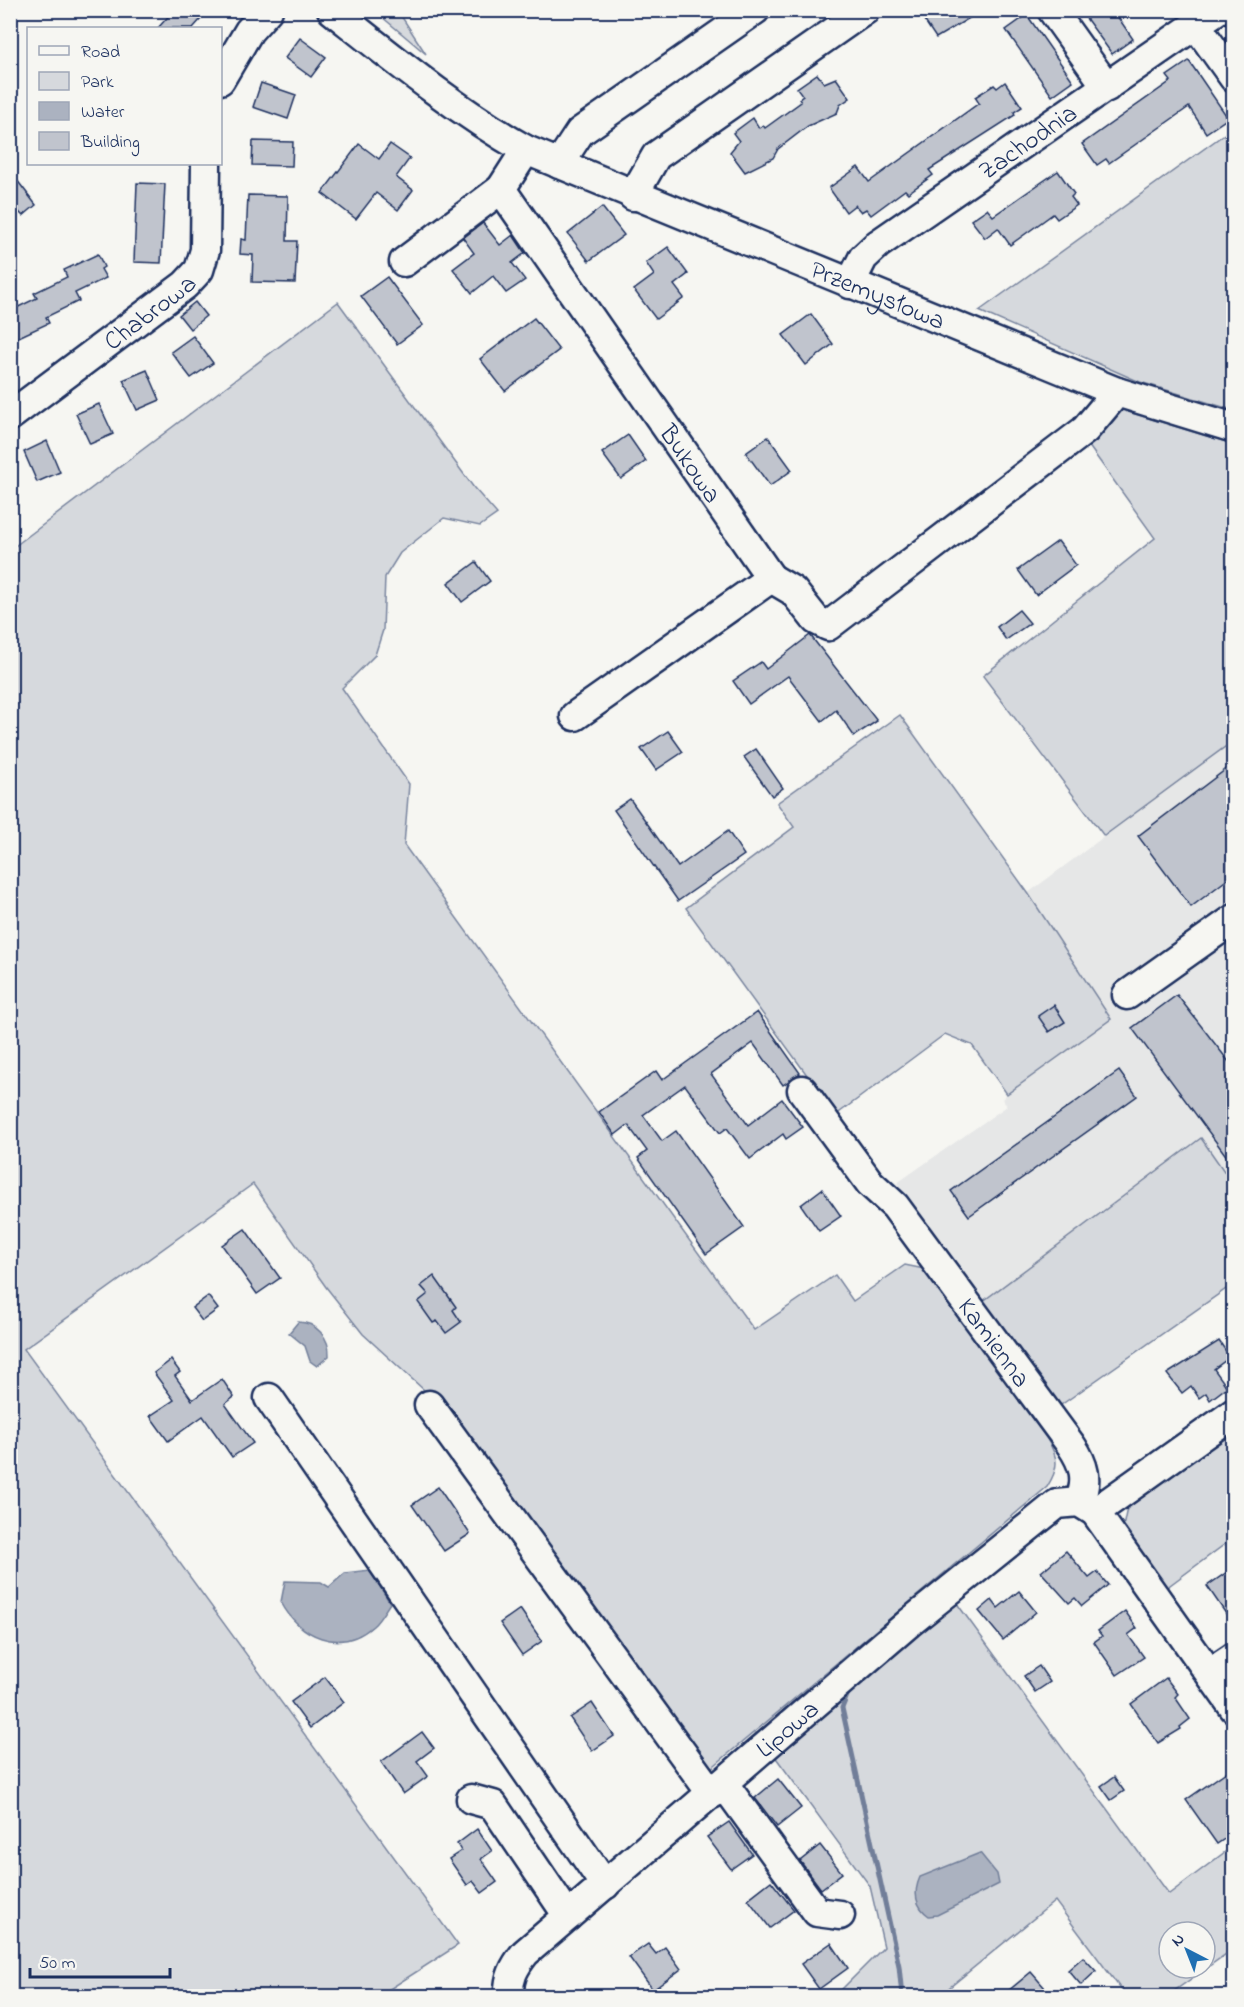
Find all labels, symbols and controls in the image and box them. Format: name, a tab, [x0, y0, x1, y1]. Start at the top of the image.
legend	[27, 27, 222, 165]
text: Road	[81, 40, 120, 66]
text: Park	[81, 70, 114, 96]
street label: Zachodnia	[972, 96, 1086, 191]
text: Water	[81, 100, 125, 126]
text: Building	[80, 130, 140, 157]
street label: Przemysłowa	[804, 252, 950, 342]
street label: Chabrowa	[97, 268, 207, 361]
street label: Bukowa	[647, 417, 730, 512]
street label: Kamienna	[947, 1291, 1038, 1396]
street label: Lipowa	[748, 1692, 829, 1769]
north arrow	[1157, 1920, 1217, 1980]
text: N	[1166, 1928, 1190, 1953]
scale bar	[30, 1941, 170, 1979]
text: 50 m	[39, 1951, 76, 1977]

